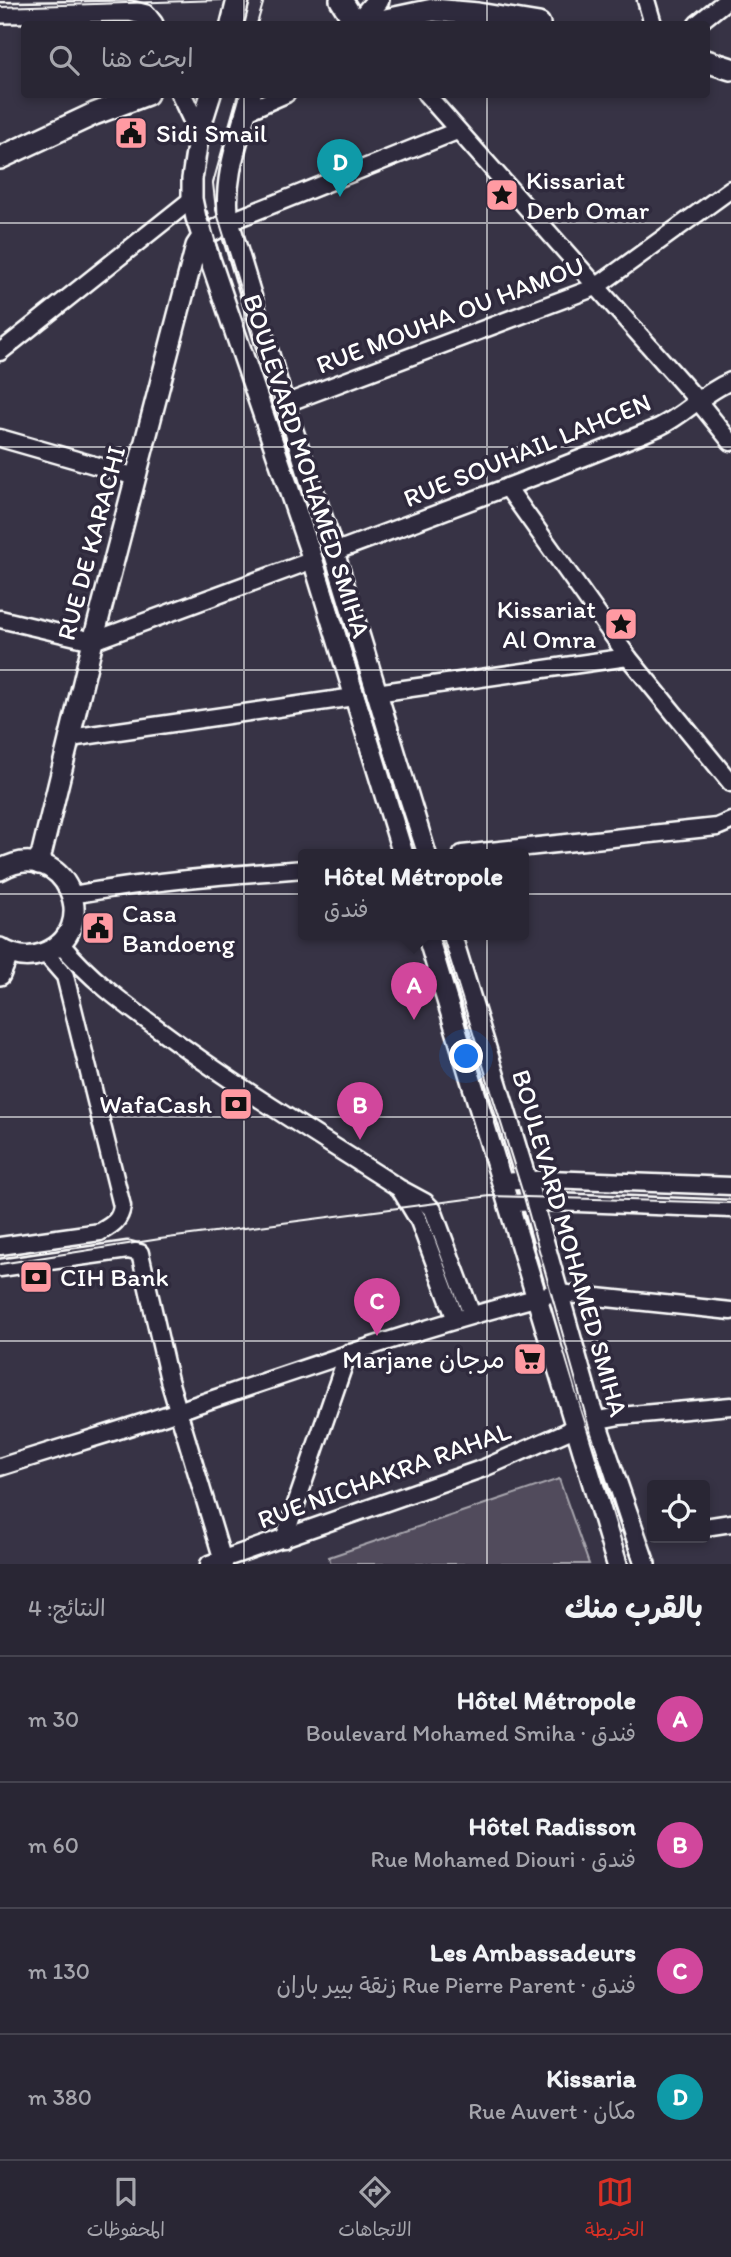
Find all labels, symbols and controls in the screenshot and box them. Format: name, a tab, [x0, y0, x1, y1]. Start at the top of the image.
search box	[21, 21, 710, 98]
icon: search	[45, 41, 83, 79]
text: ابحث هنا	[101, 42, 194, 74]
public building icon: Sidi Smail	[112, 114, 150, 152]
place label: Sidi Smail	[156, 117, 267, 149]
pin: D	[317, 139, 363, 197]
place label: Kissariat Derb Omar	[526, 164, 650, 226]
place icon: Kissariat Derb Omar	[483, 176, 521, 214]
street label: RUE MOUHA OU HAMOU	[312, 249, 588, 381]
street label: BOULEVARD MOHAMED SMIHA	[236, 290, 378, 642]
street label: RUE SOUHAIL LAHCEN	[399, 386, 655, 514]
street label: RUE DE KARACHI	[50, 442, 132, 644]
place label: Kissariat Al Omra	[497, 593, 596, 655]
place icon: Kissariat Al Omra	[602, 605, 640, 643]
popup	[298, 849, 529, 940]
text: Hôtel Métropole	[324, 860, 503, 892]
text: فندق	[324, 895, 369, 923]
place label: Casa Bandoeng	[122, 897, 235, 959]
public building icon: Casa Bandoeng	[79, 909, 117, 947]
pin: A	[391, 962, 437, 1020]
your location	[449, 1039, 483, 1073]
street label: BOULEVARD MOHAMED SMIHA	[505, 1066, 635, 1421]
pin: B	[337, 1082, 383, 1140]
bank icon: WafaCash	[217, 1085, 255, 1123]
place label: WafaCash	[99, 1088, 212, 1120]
bank icon: CIH Bank	[17, 1258, 55, 1296]
place label: CIH Bank	[60, 1261, 169, 1293]
pin: C	[354, 1278, 400, 1336]
supermarket icon: Marjane مرجان	[511, 1340, 549, 1378]
place label: Marjane مرجان	[342, 1343, 505, 1375]
street label: RUE NICHAKRA RAHAL	[253, 1414, 515, 1536]
map controls	[647, 1480, 710, 1543]
button: locate	[647, 1480, 710, 1543]
text: بالقرب منك	[565, 1589, 703, 1626]
text: النتائج: 4	[28, 1594, 106, 1622]
text: Hôtel Métropole	[457, 1684, 636, 1716]
text: 30 m	[28, 1705, 79, 1733]
text: A	[673, 1705, 687, 1733]
text: فندق · Boulevard Mohamed Smiha	[306, 1719, 636, 1747]
text: Hôtel Radisson	[469, 1810, 636, 1842]
text: 60 m	[28, 1831, 79, 1859]
text: B	[673, 1831, 687, 1859]
text: فندق · Rue Mohamed Diouri	[371, 1845, 636, 1873]
text: Les Ambassadeurs	[430, 1936, 636, 1968]
text: 130 m	[28, 1957, 90, 1985]
text: C	[673, 1957, 687, 1985]
text: فندق · Rue Pierre Parent زنقة بيير باران	[276, 1971, 636, 1999]
text: Kissaria	[546, 2062, 636, 2094]
text: 380 m	[28, 2083, 92, 2111]
text: D	[672, 2083, 688, 2111]
text: مكان · Rue Auvert	[468, 2097, 636, 2125]
tab: المحفوظات	[87, 2173, 165, 2246]
tab: الاتجاهات	[338, 2173, 412, 2246]
tab: الخريطة	[585, 2173, 644, 2246]

